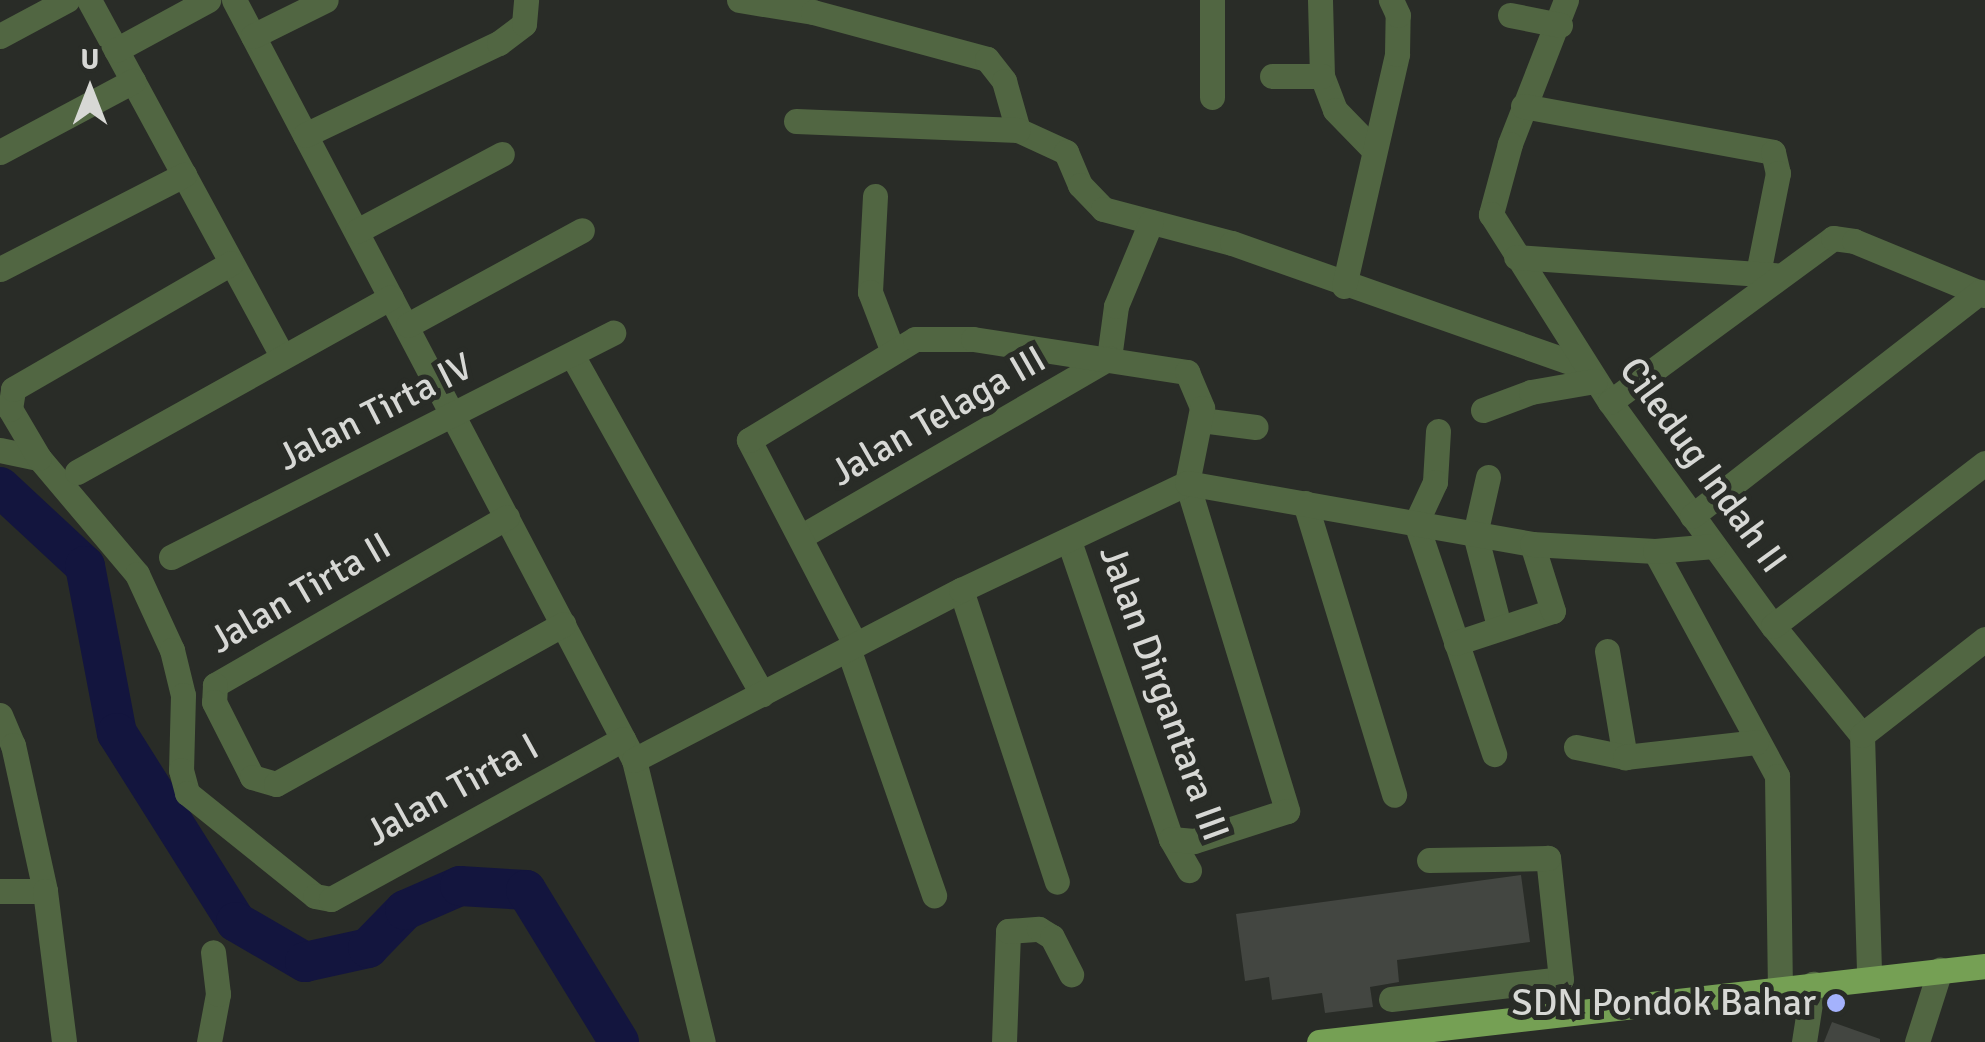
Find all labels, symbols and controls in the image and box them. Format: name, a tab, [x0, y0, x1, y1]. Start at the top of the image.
north arrow	[40, 40, 140, 140]
text: U	[81, 43, 99, 77]
street label: Jalan Telaga III	[822, 336, 1054, 496]
street label: Jalan Tirta IV	[270, 343, 480, 481]
street label: Ciledug Indah II	[1610, 348, 1796, 582]
street label: Jalan Tirta II	[201, 523, 399, 663]
street label: Jalan Dirgantara III	[1089, 539, 1239, 847]
street label: Jalan Tirta I	[358, 724, 546, 856]
place label: SDN Pondok Bahar	[1512, 980, 1816, 1026]
marker: SDN Pondok Bahar	[1825, 992, 1847, 1014]

